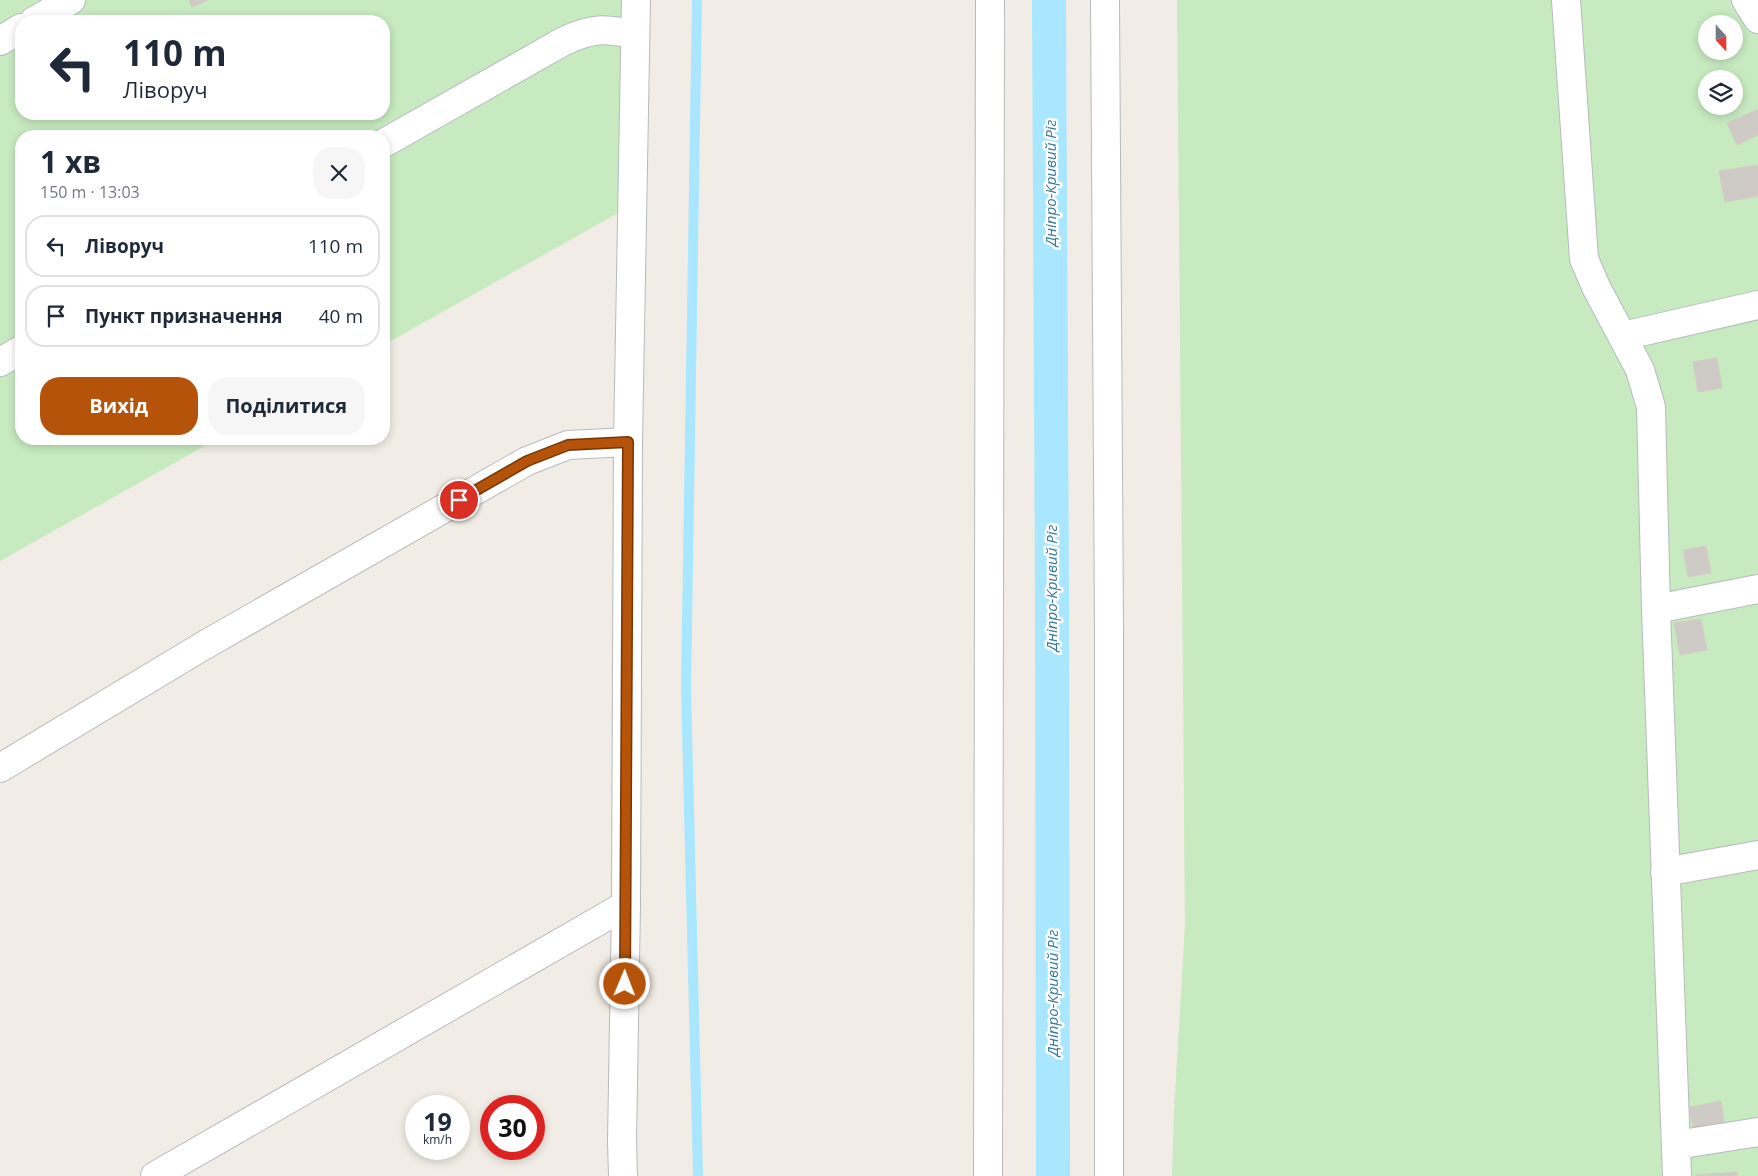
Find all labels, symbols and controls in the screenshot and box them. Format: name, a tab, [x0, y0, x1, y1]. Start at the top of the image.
north arrow	[1698, 15, 1742, 60]
map controls	[1698, 15, 1743, 115]
text: 110 m	[123, 29, 227, 76]
icon: left	[40, 35, 105, 100]
button: layers	[1698, 70, 1743, 115]
text: Ліворуч	[123, 74, 208, 104]
water label: Дніпро-Кривий Ріг	[1040, 119, 1060, 248]
text: 1 хв	[40, 141, 101, 182]
button: close	[313, 147, 365, 199]
text: 150 m · 13:03	[40, 181, 140, 203]
icon: left	[42, 232, 70, 260]
text: Ліворуч	[85, 233, 164, 259]
text: 110 m	[308, 233, 363, 259]
icon: arrive	[42, 302, 70, 330]
text: Пункт призначення	[85, 303, 283, 329]
text: 40 m	[319, 303, 363, 329]
button: Вихід	[40, 377, 198, 435]
button: Поділитися	[208, 377, 365, 435]
pin	[438, 479, 480, 521]
icon: arrive	[445, 486, 473, 514]
water label: Дніпро-Кривий Ріг	[1041, 524, 1061, 653]
water label: Дніпро-Кривий Ріг	[1042, 929, 1062, 1058]
position arrow	[598, 957, 650, 1009]
speed limit sign: 30	[480, 1095, 545, 1160]
text: 19	[423, 1104, 452, 1138]
text: km/h	[423, 1131, 452, 1148]

